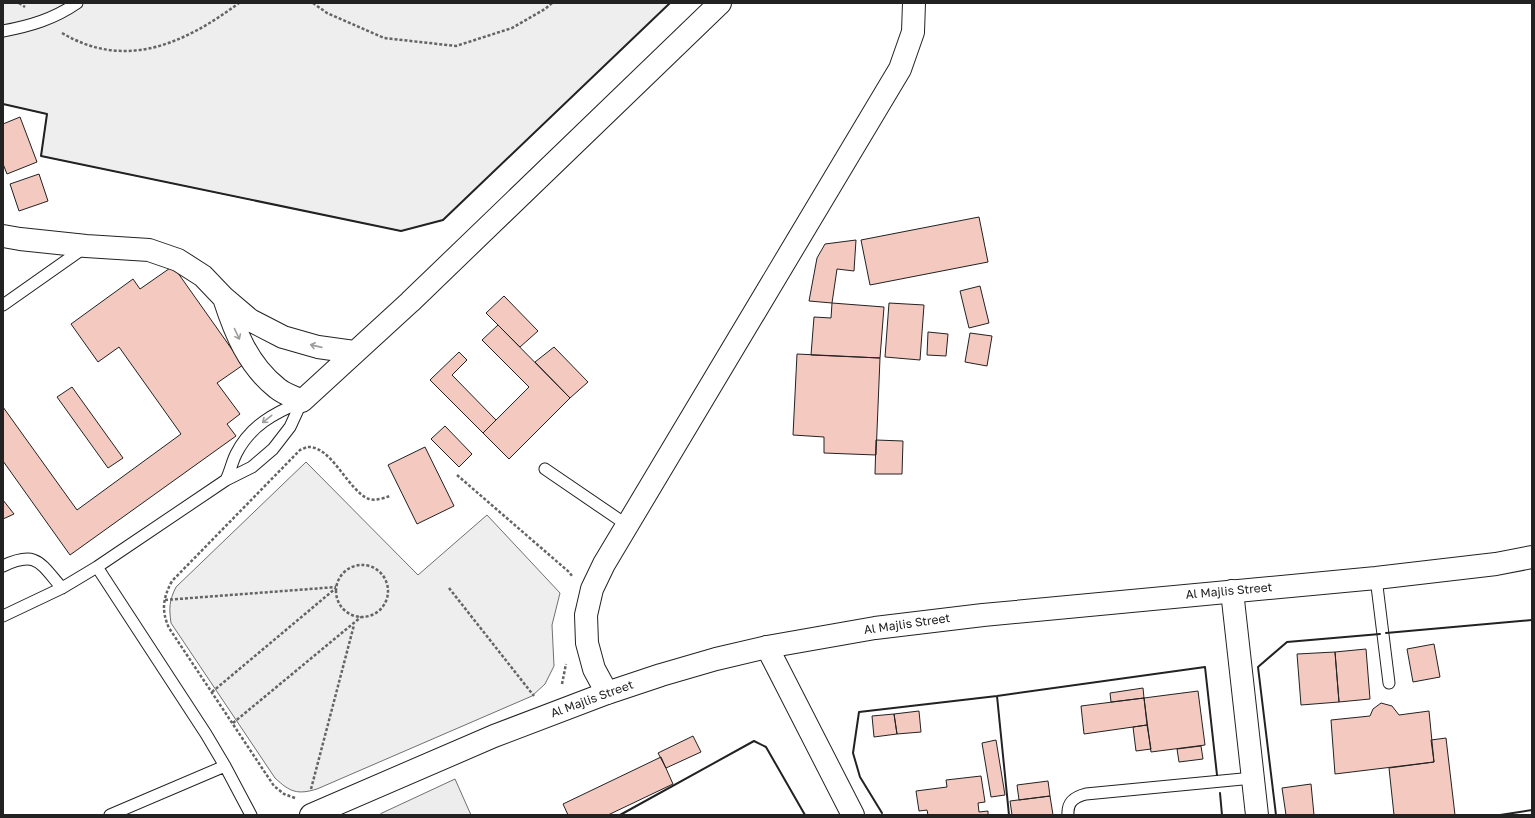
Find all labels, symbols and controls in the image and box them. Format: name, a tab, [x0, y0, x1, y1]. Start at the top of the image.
one-way arrow	[234, 328, 241, 340]
one-way arrow	[309, 342, 322, 350]
one-way arrow	[262, 415, 273, 423]
street label: Al Majlis Street	[1185, 579, 1273, 602]
street label: Al Majlis Street	[863, 610, 951, 637]
street label: Al Majlis Street	[548, 677, 635, 720]

